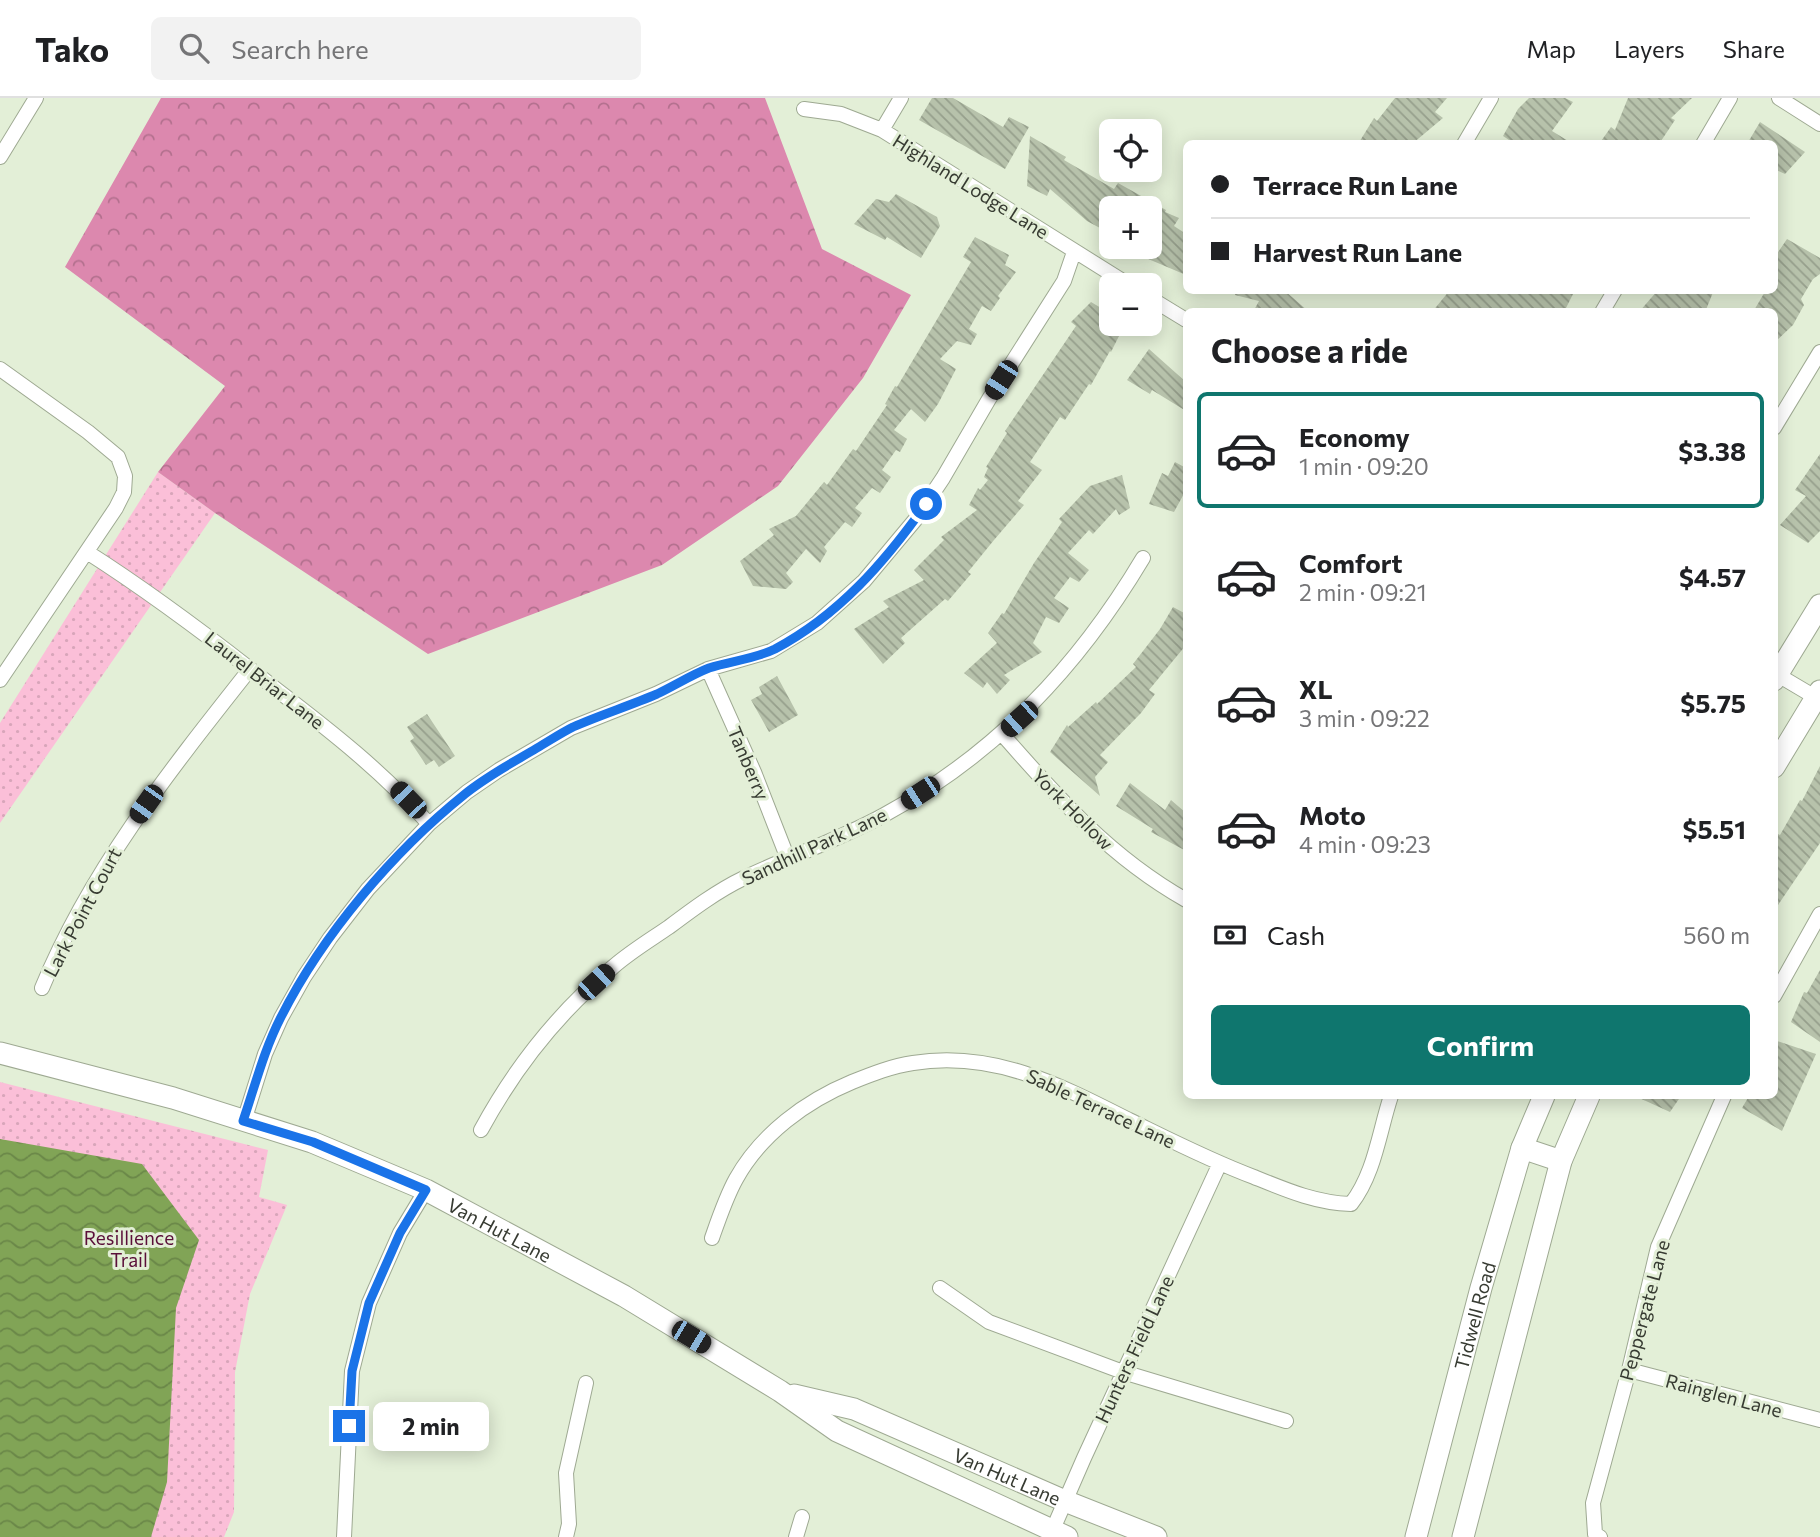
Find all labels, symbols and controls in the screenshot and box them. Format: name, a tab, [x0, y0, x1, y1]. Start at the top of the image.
search box	[151, 17, 641, 80]
text: Tako	[35, 28, 109, 69]
icon: search	[175, 29, 213, 67]
text: Search here	[231, 33, 369, 64]
text: Map	[1527, 34, 1576, 63]
text: Layers	[1614, 34, 1685, 63]
text: Share	[1723, 34, 1785, 63]
map controls	[1099, 119, 1162, 336]
button: locate	[1099, 119, 1162, 182]
street label: Highland Lodge Lane	[889, 129, 1053, 243]
text: Terrace Run Lane	[1253, 169, 1458, 200]
button: +	[1099, 196, 1162, 259]
text: Harvest Run Lane	[1253, 236, 1462, 267]
button: −	[1099, 273, 1162, 336]
text: Choose a ride	[1211, 330, 1408, 370]
car	[981, 357, 1022, 403]
icon: car	[1215, 419, 1278, 482]
text: Economy	[1299, 421, 1410, 452]
text: $3.38	[1678, 435, 1746, 466]
text: 1 min · 09:20	[1299, 452, 1429, 480]
route start	[910, 488, 942, 520]
icon: car	[1215, 545, 1278, 608]
text: Comfort	[1299, 547, 1402, 578]
text: $4.57	[1679, 561, 1746, 592]
text: 2 min · 09:21	[1299, 578, 1427, 606]
street label: Laurel Briar Lane	[201, 626, 329, 734]
icon: car	[1215, 671, 1278, 734]
text: XL	[1299, 673, 1333, 704]
text: $5.75	[1680, 687, 1746, 718]
car	[997, 697, 1042, 741]
text: 3 min · 09:22	[1299, 704, 1430, 732]
street label: Tanberry	[723, 723, 775, 803]
street label: York Hollow	[1028, 764, 1118, 854]
car	[897, 773, 944, 813]
car	[386, 778, 431, 822]
car	[126, 781, 167, 827]
icon: car	[1215, 797, 1278, 860]
text: Moto	[1299, 799, 1366, 830]
street label: Sandhill Park Lane	[738, 802, 890, 890]
text: $5.51	[1682, 813, 1746, 844]
text: 4 min · 09:23	[1299, 830, 1431, 858]
street label: Lark Point Court	[38, 843, 126, 980]
icon: cash	[1211, 916, 1249, 954]
text: Cash	[1267, 919, 1325, 950]
text: 560 m	[1683, 921, 1750, 949]
car	[574, 960, 619, 1004]
button: Confirm	[1211, 1005, 1750, 1085]
street label: Sable Terrace Lane	[1023, 1064, 1179, 1152]
street label: Van Hut Lane	[444, 1192, 556, 1267]
park label: Resillience Trail	[84, 1226, 174, 1271]
street label: Peppergate Lane	[1614, 1237, 1674, 1383]
street label: Tidwell Road	[1449, 1259, 1500, 1372]
street label: Hunters Field Lane	[1090, 1272, 1178, 1426]
car	[668, 1317, 715, 1357]
street label: Rainglen Lane	[1663, 1368, 1785, 1422]
callout: 2 min	[374, 1402, 489, 1450]
route end	[333, 1410, 365, 1442]
text: 2 min	[402, 1412, 460, 1440]
street label: Van Hut Lane	[950, 1442, 1065, 1509]

